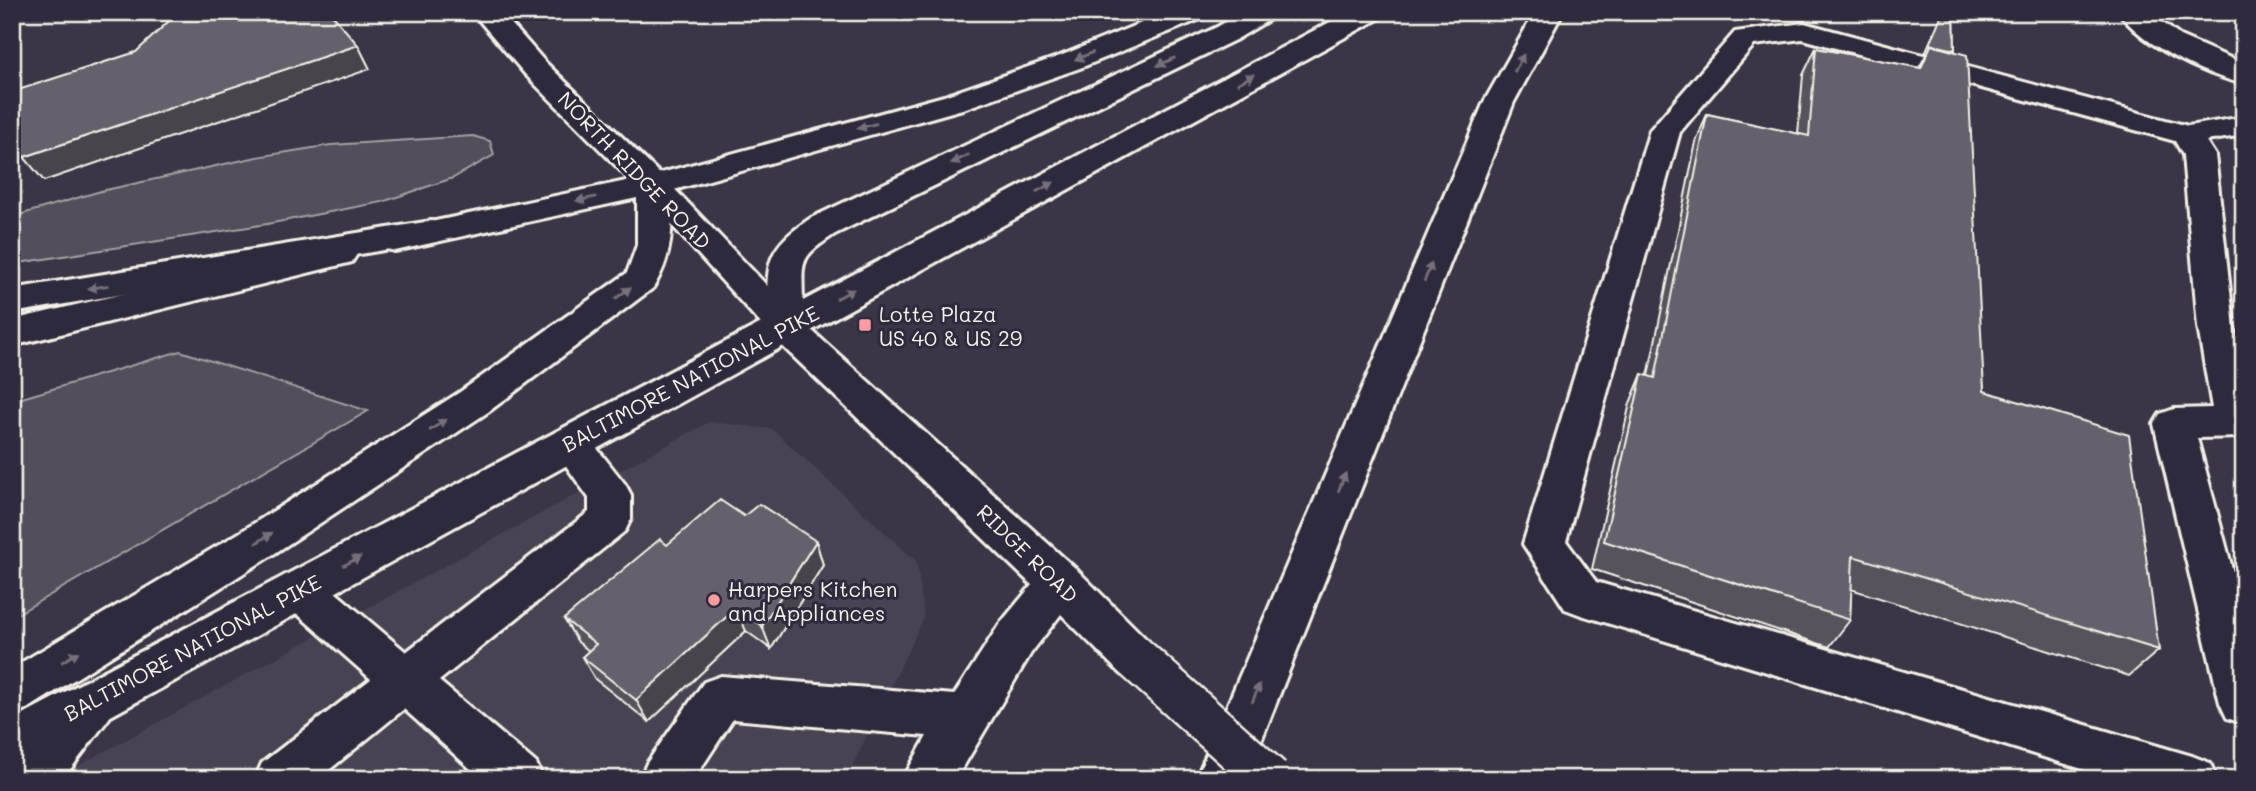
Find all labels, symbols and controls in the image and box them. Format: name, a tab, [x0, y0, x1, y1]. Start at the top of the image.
one-way arrow	[1073, 51, 1094, 62]
one-way arrow	[1513, 54, 1525, 73]
one-way arrow	[1156, 56, 1176, 68]
one-way arrow	[1236, 73, 1256, 85]
street label: NORTH RIDGE ROAD	[553, 85, 717, 255]
one-way arrow	[857, 121, 878, 131]
one-way arrow	[950, 153, 970, 164]
one-way arrow	[1036, 181, 1056, 193]
one-way arrow	[575, 194, 597, 205]
one-way arrow	[1423, 261, 1434, 282]
one-way arrow	[87, 282, 109, 293]
one-way arrow	[614, 286, 632, 300]
one-way arrow	[835, 289, 855, 300]
street label: BALTIMORE NATIONAL PIKE	[557, 299, 823, 457]
place label: Lotte Plaza US 40 & US 29	[879, 300, 1022, 351]
marker: Lotte Plaza US 40 & US 29	[857, 317, 873, 333]
one-way arrow	[428, 419, 448, 432]
one-way arrow	[1337, 472, 1348, 493]
street label: RIDGE ROAD	[972, 498, 1084, 608]
one-way arrow	[255, 531, 273, 545]
one-way arrow	[343, 555, 363, 567]
street label: BALTIMORE NATIONAL PIKE	[59, 568, 325, 726]
place label: Harpers Kitchen and Appliances	[728, 575, 897, 626]
marker: Harpers Kitchen and Appliances	[706, 592, 722, 608]
one-way arrow	[61, 651, 80, 664]
one-way arrow	[1250, 682, 1261, 703]

